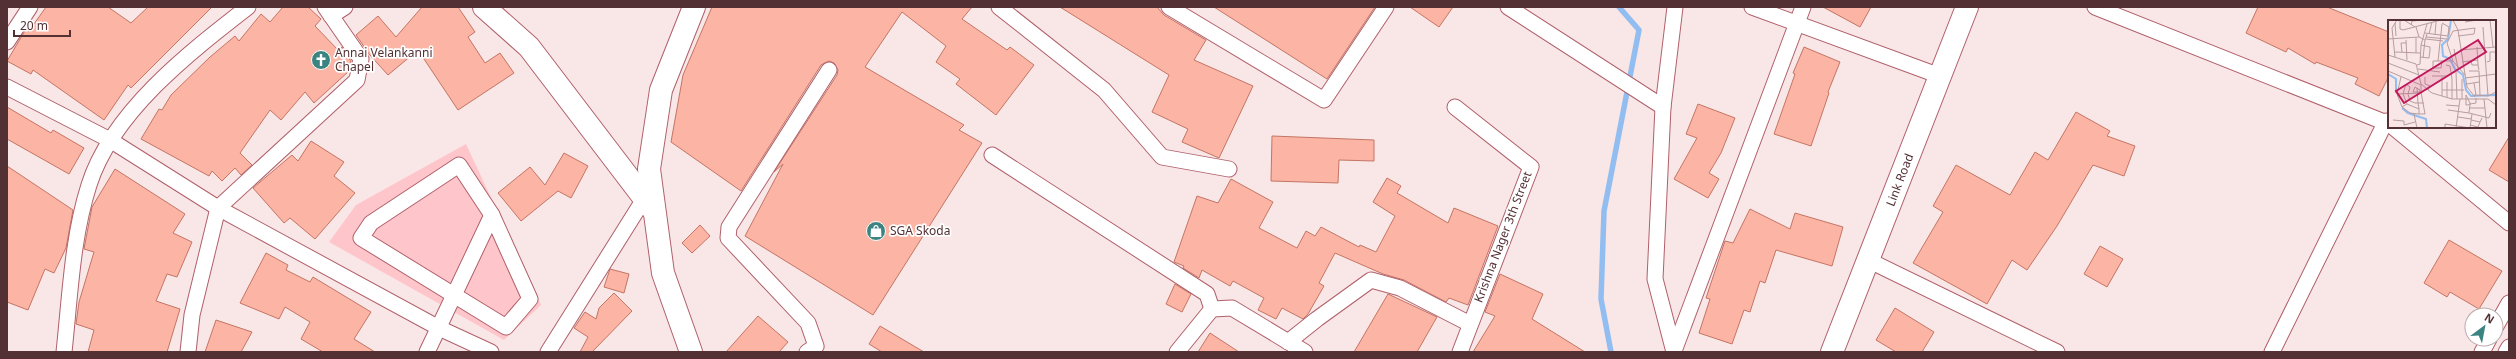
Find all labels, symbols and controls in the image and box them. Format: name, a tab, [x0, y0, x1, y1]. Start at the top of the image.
scale bar	[14, 12, 70, 38]
text: 20 m	[20, 17, 48, 34]
inset map	[2388, 20, 2496, 128]
place label: Annai Velankanni Chapel	[335, 44, 433, 75]
church icon: Annai Velankanni Chapel	[310, 49, 332, 71]
street label: Link Road	[1882, 151, 1917, 209]
street label: Krishna Nager 3th Street	[1470, 168, 1536, 305]
shop icon: SGA Skoda	[865, 220, 887, 242]
place label: SGA Skoda	[890, 222, 950, 239]
north arrow	[2464, 307, 2504, 347]
text: N	[2482, 309, 2497, 327]

